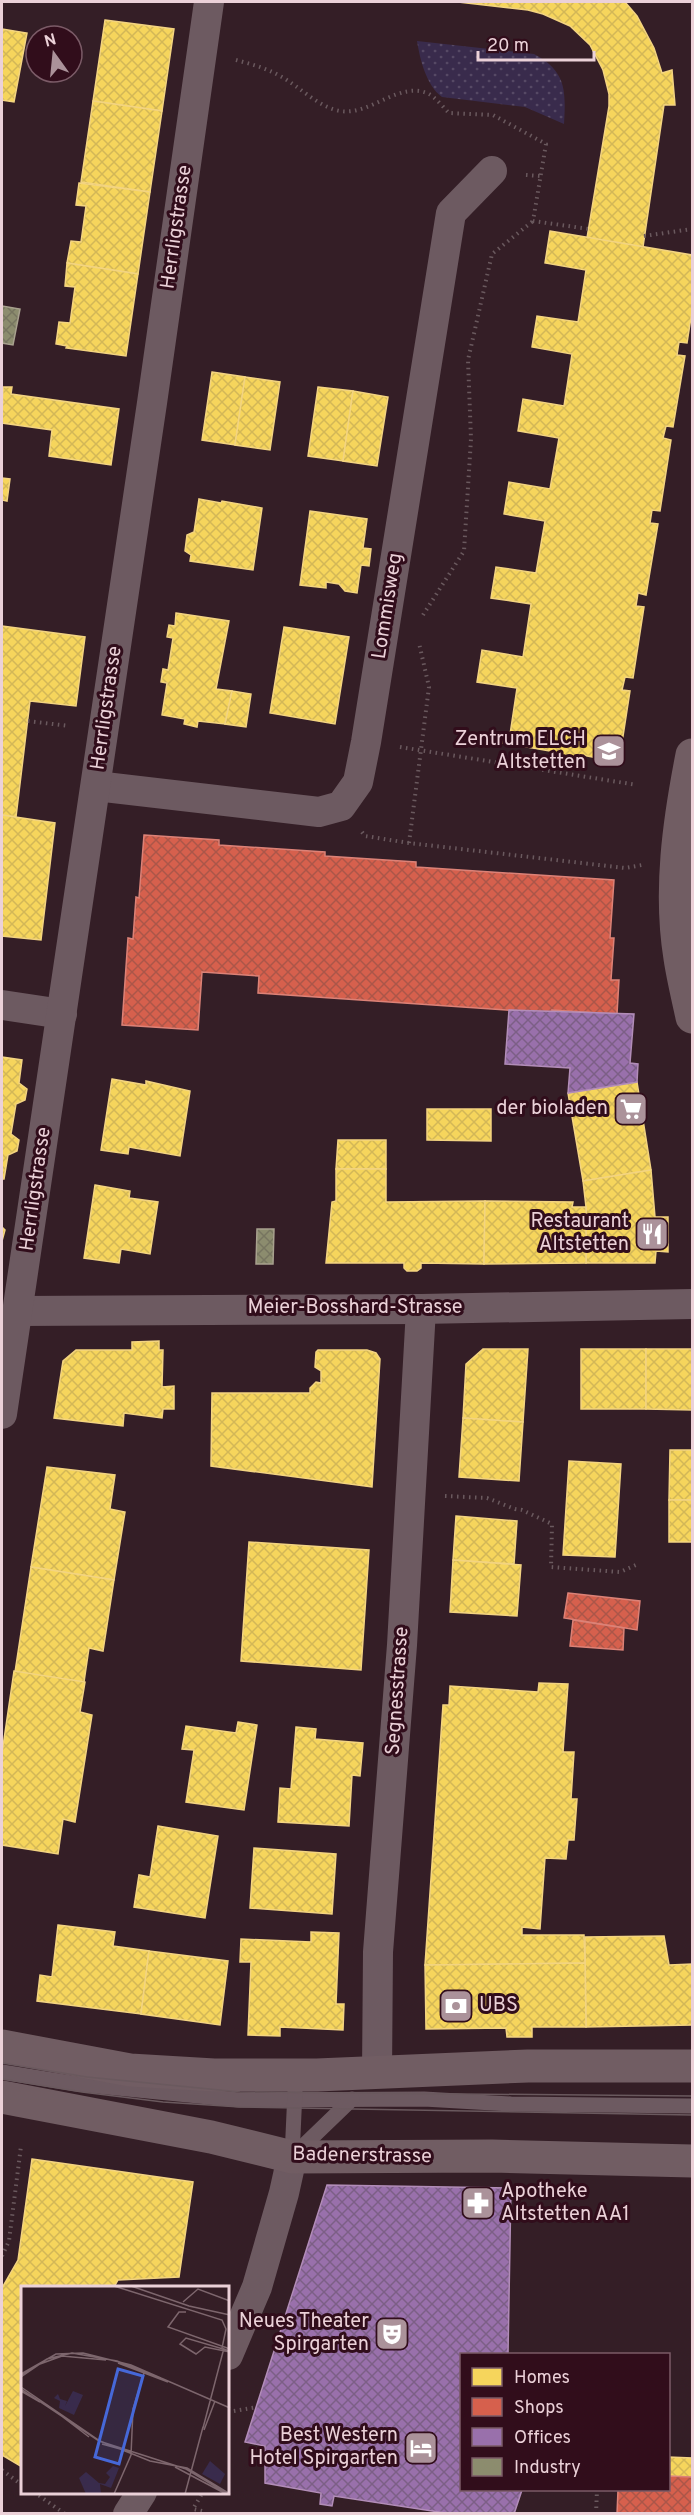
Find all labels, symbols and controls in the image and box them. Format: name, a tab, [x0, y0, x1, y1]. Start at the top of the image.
north arrow	[24, 24, 84, 84]
scale bar	[478, 24, 594, 62]
text: N	[42, 30, 59, 53]
text: 20 m	[487, 35, 529, 58]
street label: Herrligstrasse	[155, 163, 199, 291]
street label: Lommisweg	[367, 551, 409, 661]
street label: Herrligstrasse	[85, 644, 129, 772]
place label: Zentrum ELCH Altstetten	[455, 727, 586, 776]
school or university icon: Zentrum ELCH Altstetten	[591, 733, 627, 769]
supermarket icon: der bioladen	[613, 1091, 649, 1127]
place label: der bioladen	[496, 1096, 608, 1122]
street label: Herrligstrasse	[14, 1125, 58, 1253]
place label: Restaurant Altstetten	[531, 1209, 629, 1258]
restaurant icon: Restaurant Altstetten	[634, 1216, 670, 1252]
street label: Meier-Bosshard-Strasse	[247, 1295, 463, 1321]
street label: Segnesstrasse	[381, 1626, 415, 1756]
bank icon: UBS	[438, 1988, 474, 2024]
place label: UBS	[479, 1993, 518, 2019]
street label: Badenerstrasse	[292, 2142, 432, 2170]
place label: Apotheke Altstetten AA1	[501, 2179, 630, 2228]
pharmacy icon: Apotheke Altstetten AA1	[460, 2185, 496, 2221]
inset map	[21, 2286, 230, 2494]
place label: Neues Theater Spirgarten	[239, 2309, 369, 2358]
theatre icon: Neues Theater Spirgarten	[374, 2316, 410, 2352]
legend	[460, 2353, 670, 2491]
text: Homes	[514, 2367, 570, 2390]
text: Shops	[514, 2397, 564, 2420]
place label: Best Western Hotel Spirgarten	[249, 2423, 398, 2472]
text: Offices	[514, 2427, 571, 2450]
hotel icon: Best Western Hotel Spirgarten	[403, 2430, 439, 2466]
text: Industry	[514, 2457, 581, 2480]

